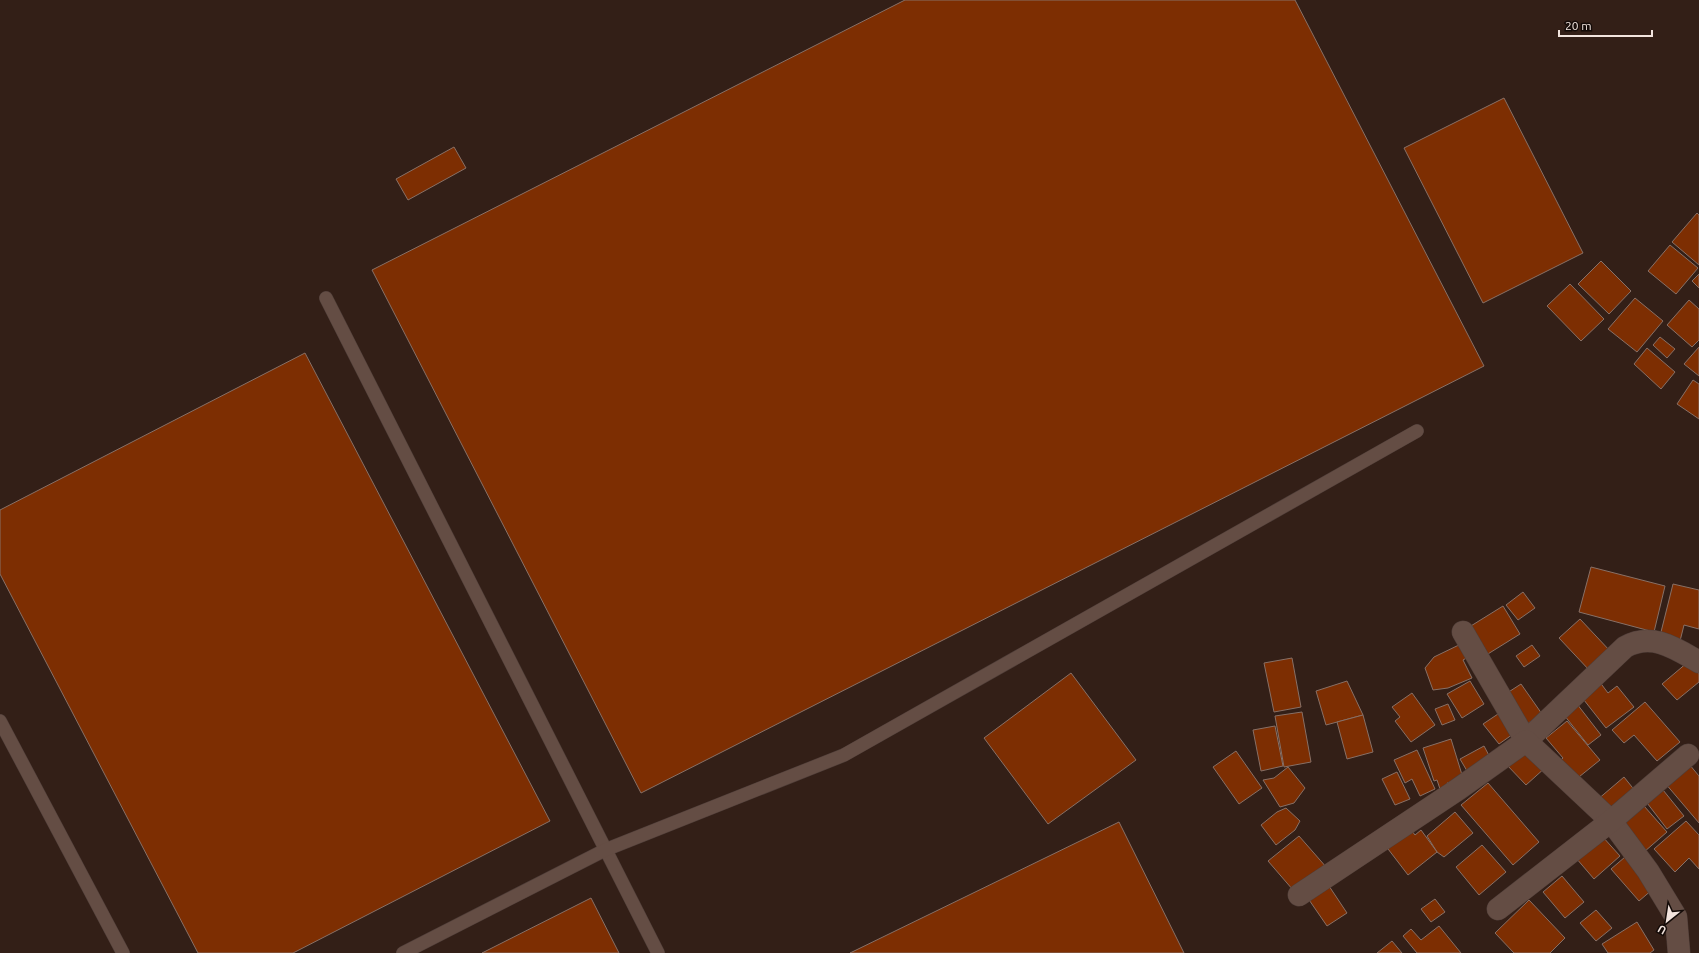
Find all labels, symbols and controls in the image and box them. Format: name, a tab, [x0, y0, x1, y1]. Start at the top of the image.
scale bar	[1559, 12, 1652, 38]
text: 20 m	[1565, 19, 1592, 32]
north arrow	[1647, 901, 1687, 941]
text: U	[1656, 923, 1668, 937]

